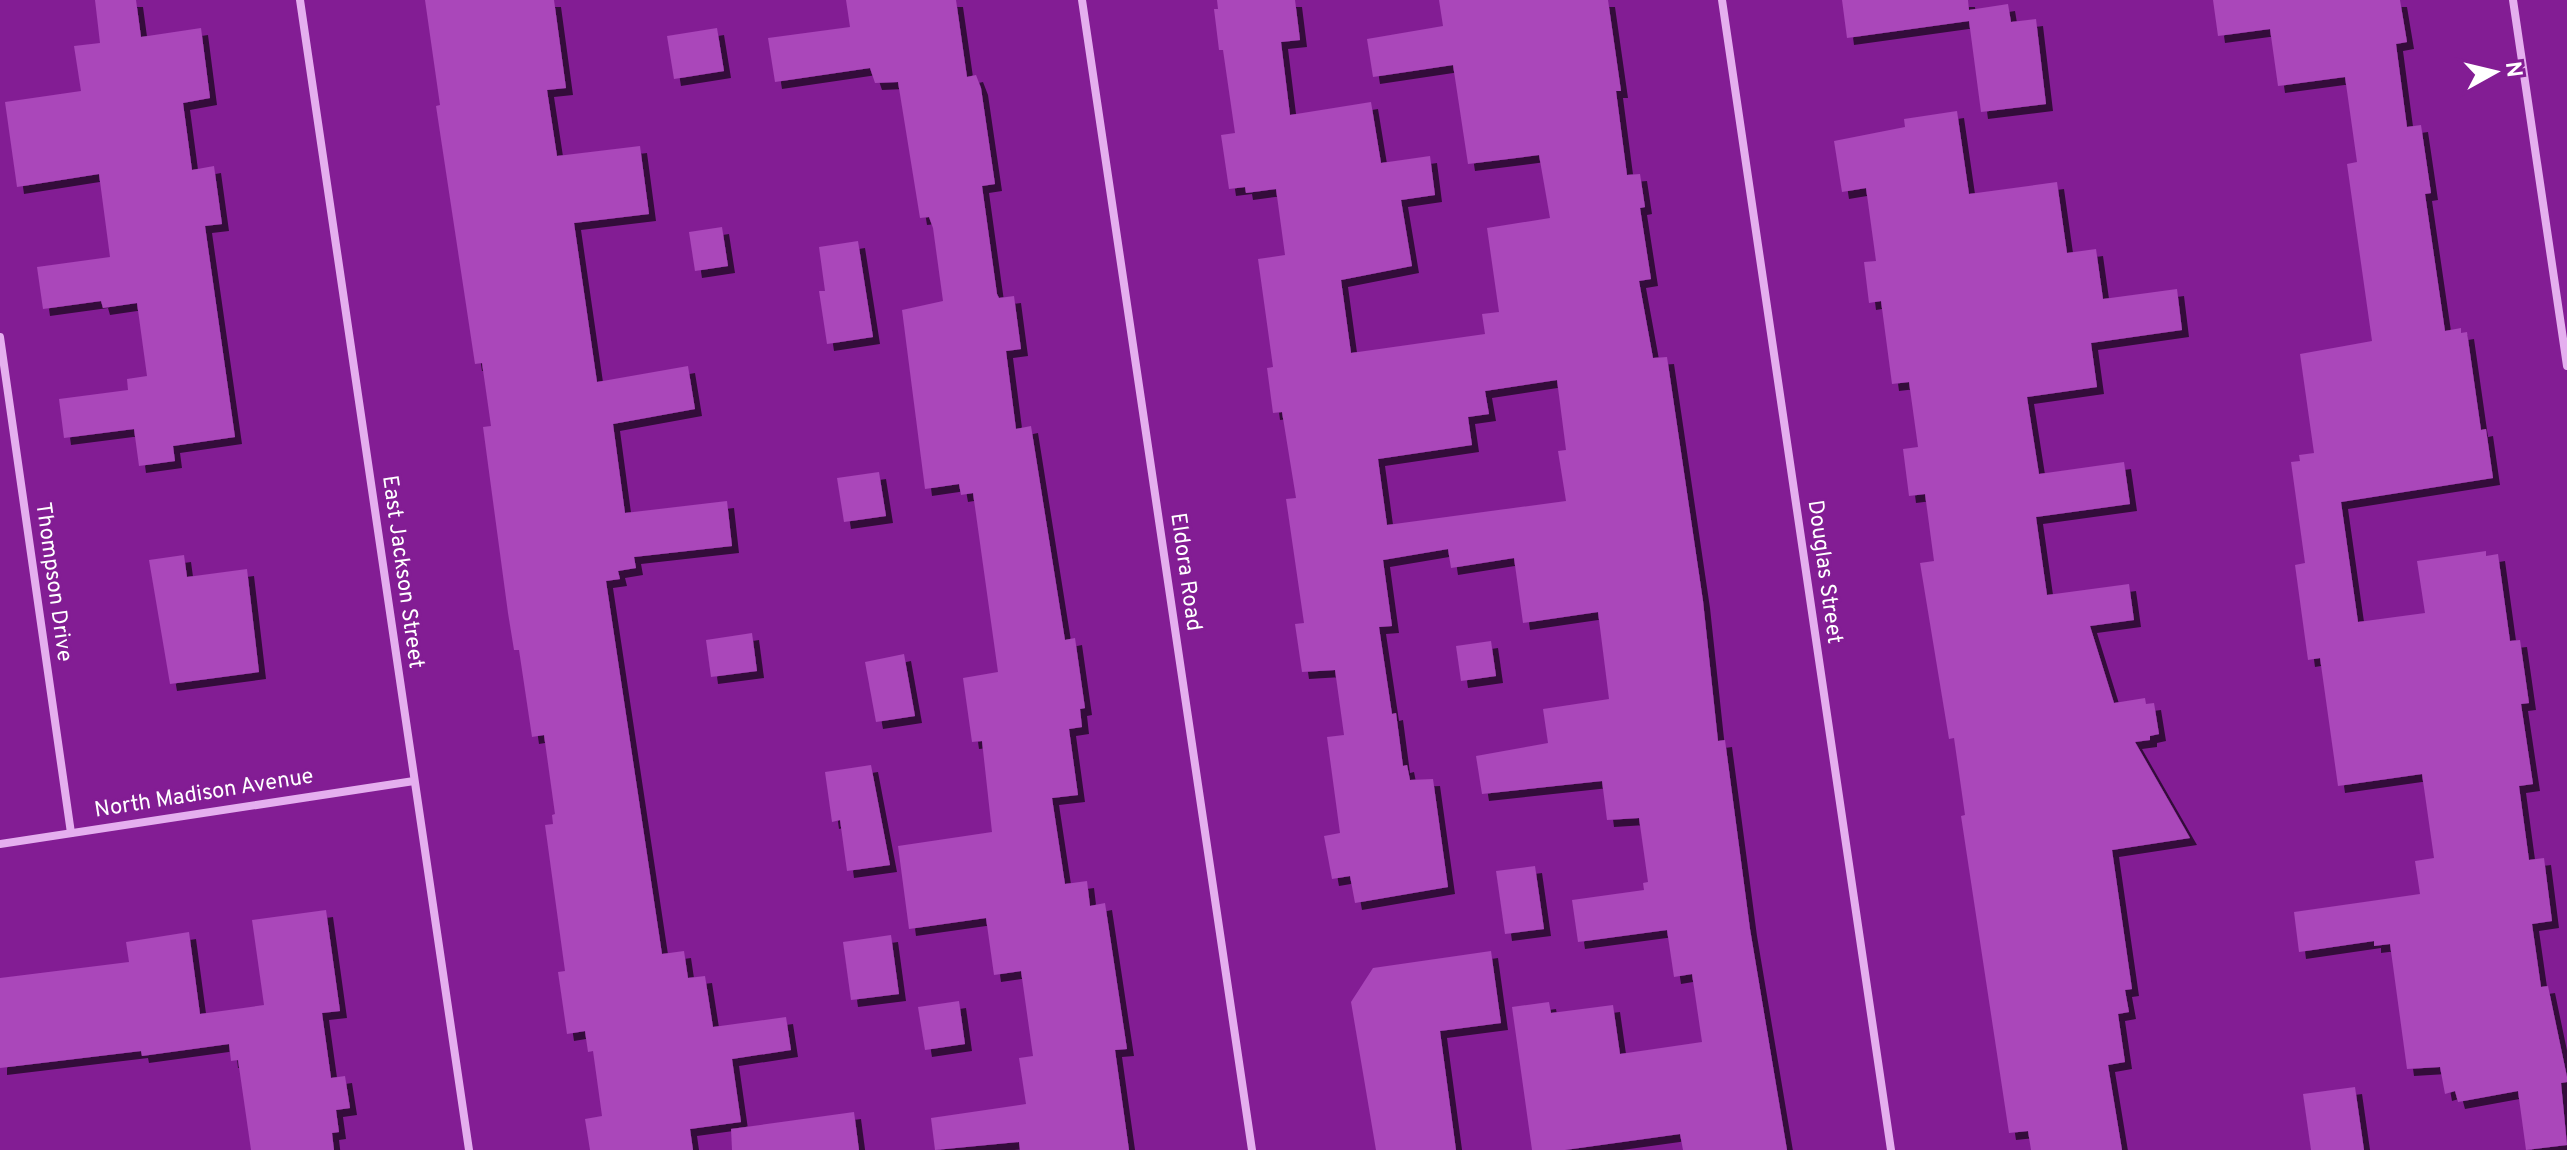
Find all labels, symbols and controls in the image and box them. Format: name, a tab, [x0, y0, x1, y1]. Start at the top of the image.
north arrow	[2455, 32, 2535, 112]
text: N	[2498, 60, 2527, 79]
street label: East Jackson Street	[375, 474, 429, 670]
street label: Douglas Street	[1801, 498, 1847, 646]
street label: Thompson Drive	[28, 501, 78, 663]
street label: Eldora Road	[1163, 511, 1207, 633]
street label: North Madison Avenue	[93, 763, 315, 825]

